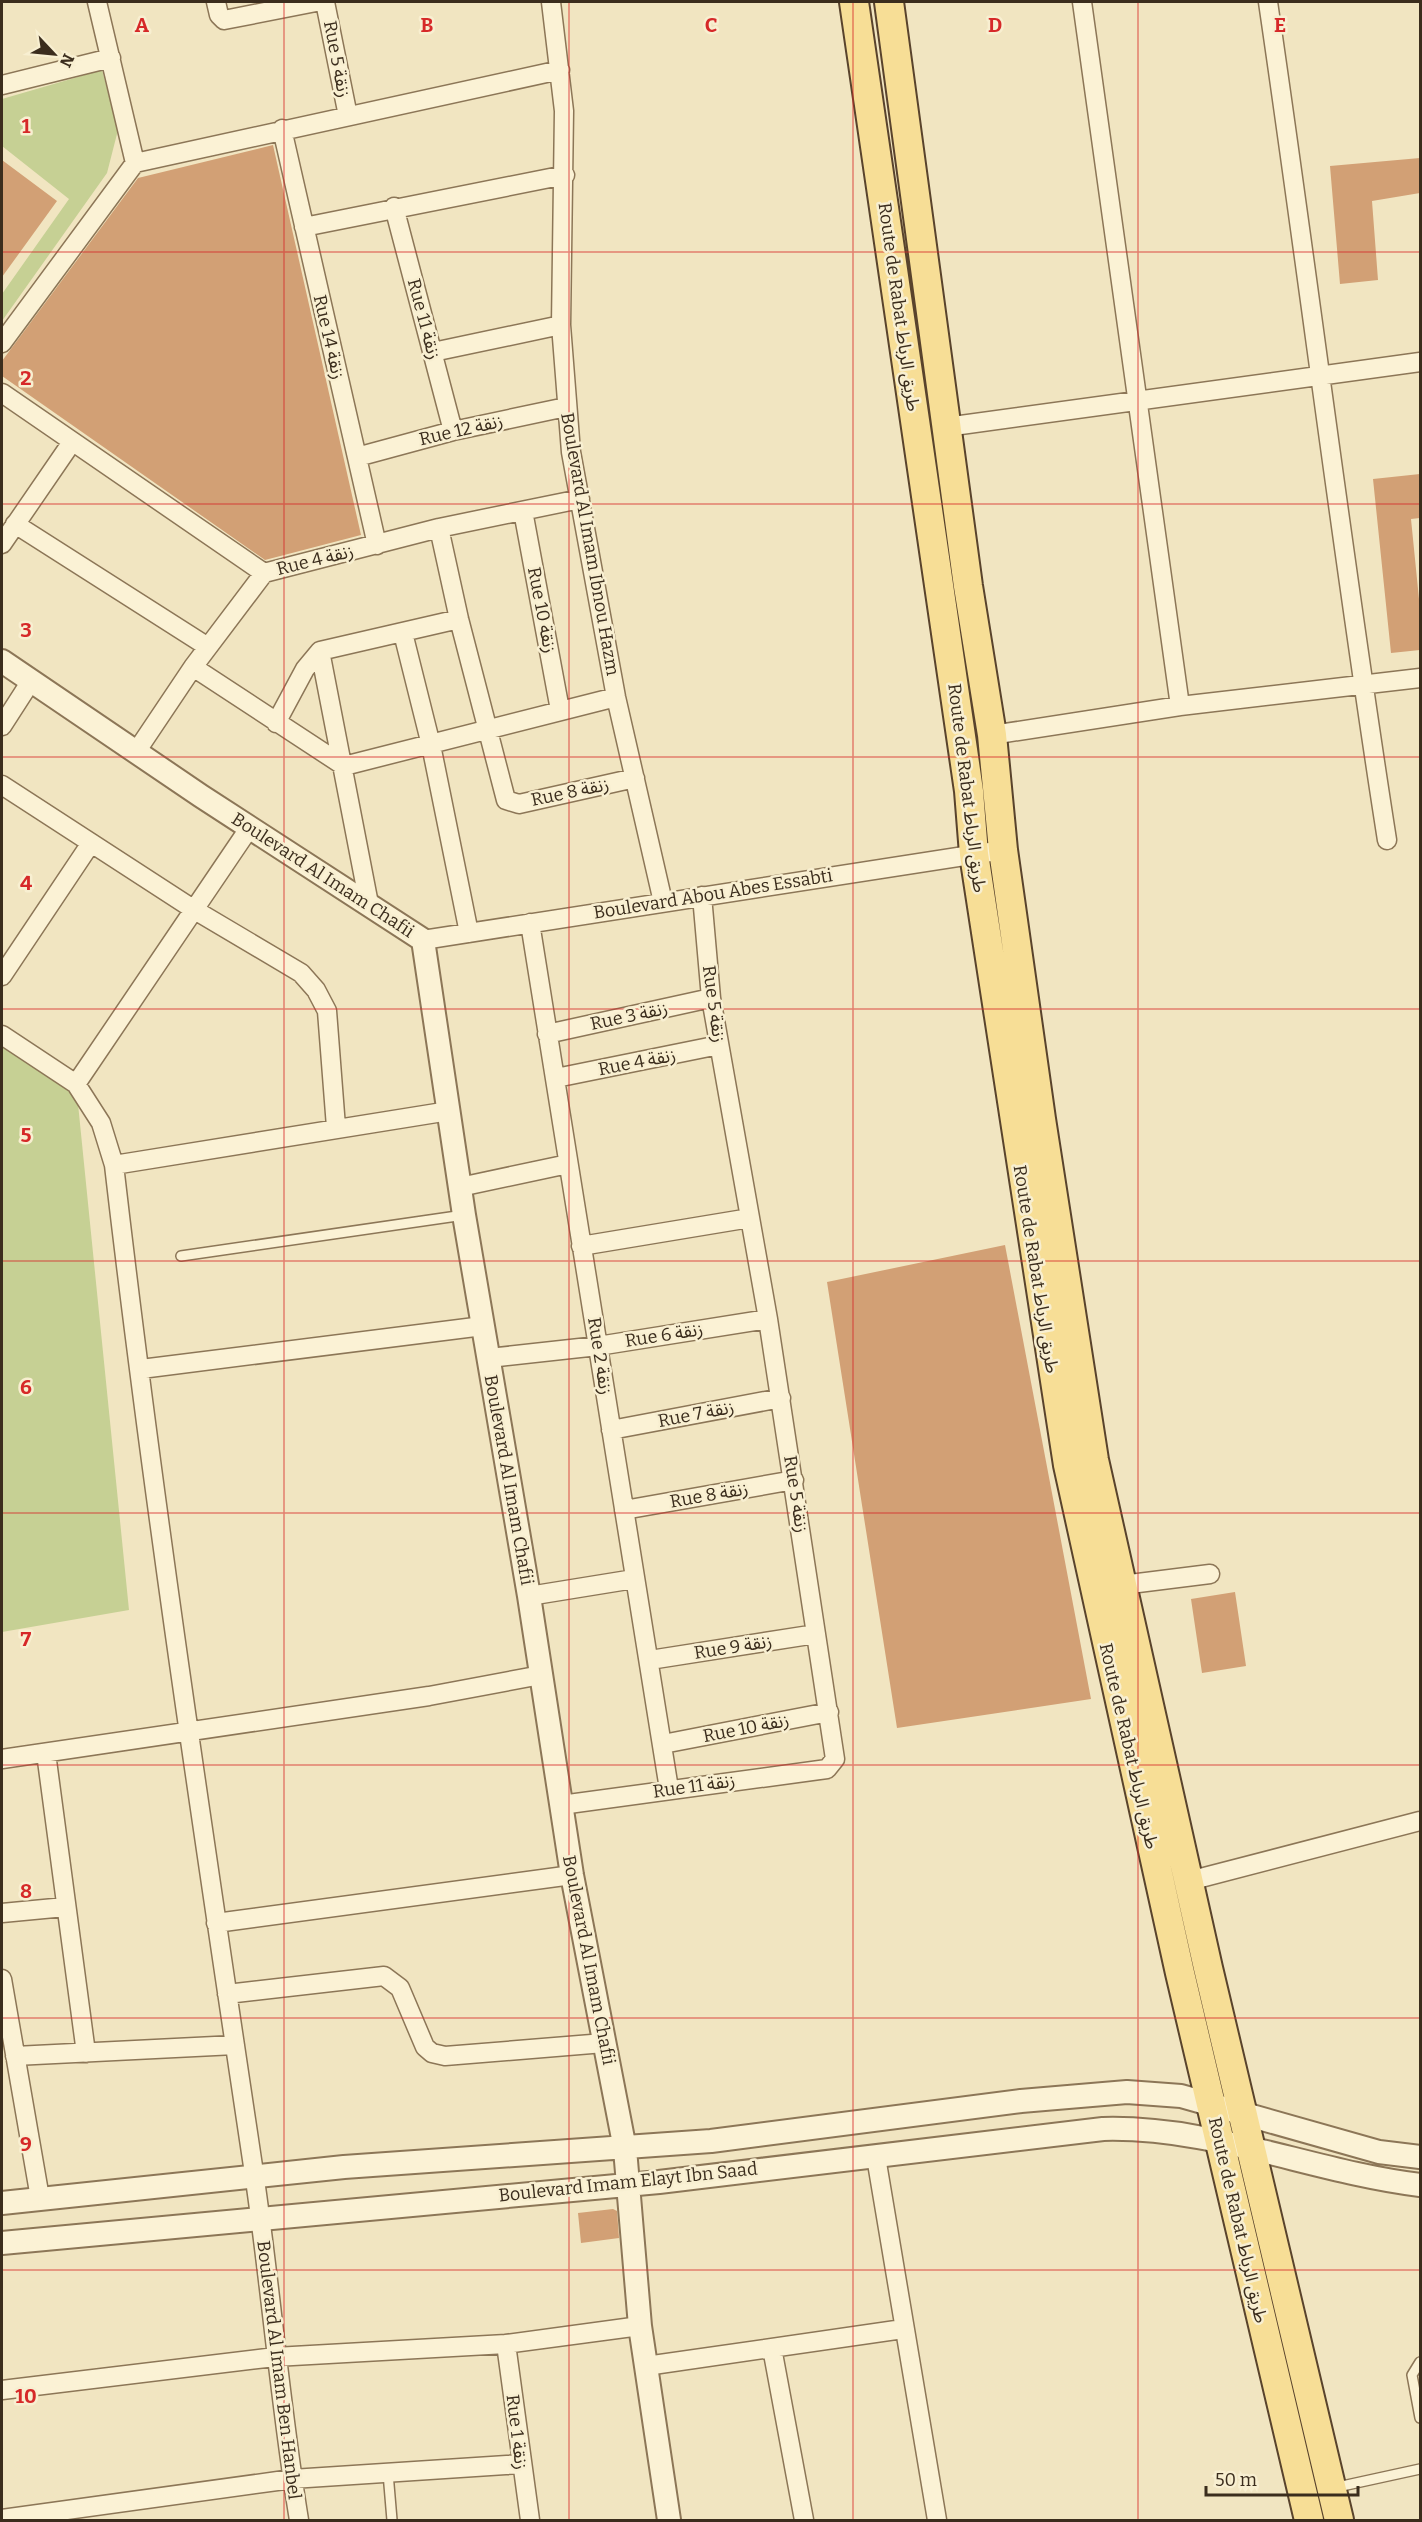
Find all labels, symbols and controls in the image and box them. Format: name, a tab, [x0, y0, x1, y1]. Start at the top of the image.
text: A	[135, 13, 150, 37]
text: B	[421, 13, 434, 37]
text: C	[705, 13, 717, 37]
text: D	[988, 13, 1002, 37]
text: E	[1274, 13, 1286, 37]
street label: Rue 5 زنقة	[319, 19, 355, 99]
north arrow	[24, 24, 84, 84]
text: N	[56, 51, 78, 70]
text: 1	[22, 114, 31, 138]
street label: Route de Rabat طريق الرباط	[873, 201, 925, 413]
street label: Rue 11 زنقة	[403, 276, 445, 362]
street label: Rue 14 زنقة	[309, 293, 349, 381]
text: 2	[20, 366, 32, 390]
street label: Rue 12 زنقة	[417, 410, 505, 450]
street label: Boulevard Al Imam Ibnou Hazm	[556, 411, 624, 677]
street label: Rue 4 زنقة	[274, 540, 356, 580]
street label: Rue 10 زنقة	[523, 565, 561, 655]
text: 3	[20, 618, 32, 642]
street label: Route de Rabat طريق الرباط	[943, 682, 991, 894]
street label: Rue 8 زنقة	[529, 773, 611, 811]
street label: Boulevard Al Imam Chafii	[228, 808, 418, 942]
street label: Boulevard Abou Abes Essabti	[592, 864, 834, 924]
text: 4	[20, 871, 32, 895]
street label: Rue 5 زنقة	[698, 964, 730, 1044]
street label: Rue 3 زنقة	[588, 997, 670, 1035]
street label: Rue 4 زنقة	[596, 1044, 678, 1080]
text: 5	[21, 1123, 32, 1147]
street label: Route de Rabat طريق الرباط	[1009, 1163, 1063, 1375]
street label: Rue 2 زنقة	[583, 1316, 617, 1396]
street label: Rue 6 زنقة	[623, 1318, 705, 1352]
street label: Boulevard Al Imam Chafii	[480, 1373, 538, 1587]
text: 6	[20, 1375, 32, 1399]
street label: Rue 7 زنقة	[656, 1396, 736, 1432]
street label: Rue 5 زنقة	[779, 1454, 813, 1534]
street label: Rue 8 زنقة	[668, 1477, 750, 1513]
text: 7	[21, 1627, 32, 1651]
street label: Rue 9 زنقة	[692, 1630, 774, 1664]
street label: Route de Rabat طريق الرباط	[1095, 1641, 1163, 1851]
street label: Rue 10 زنقة	[701, 1709, 791, 1747]
street label: Rue 11 زنقة	[651, 1769, 737, 1803]
street label: Boulevard Al Imam Chafii	[558, 1853, 620, 2067]
text: 8	[20, 1879, 32, 1903]
street label: Route de Rabat طريق الرباط	[1204, 2115, 1272, 2325]
text: 9	[20, 2132, 32, 2156]
street label: Boulevard Imam Elayt Ibn Saad	[497, 2157, 759, 2207]
street label: Boulevard Al Imam Ben Hanbel	[252, 2239, 306, 2501]
text: 10	[15, 2384, 37, 2408]
street label: Rue 1 زنقة	[501, 2393, 533, 2471]
scale bar	[1206, 2459, 1358, 2497]
text: 50 m	[1215, 2469, 1257, 2491]

